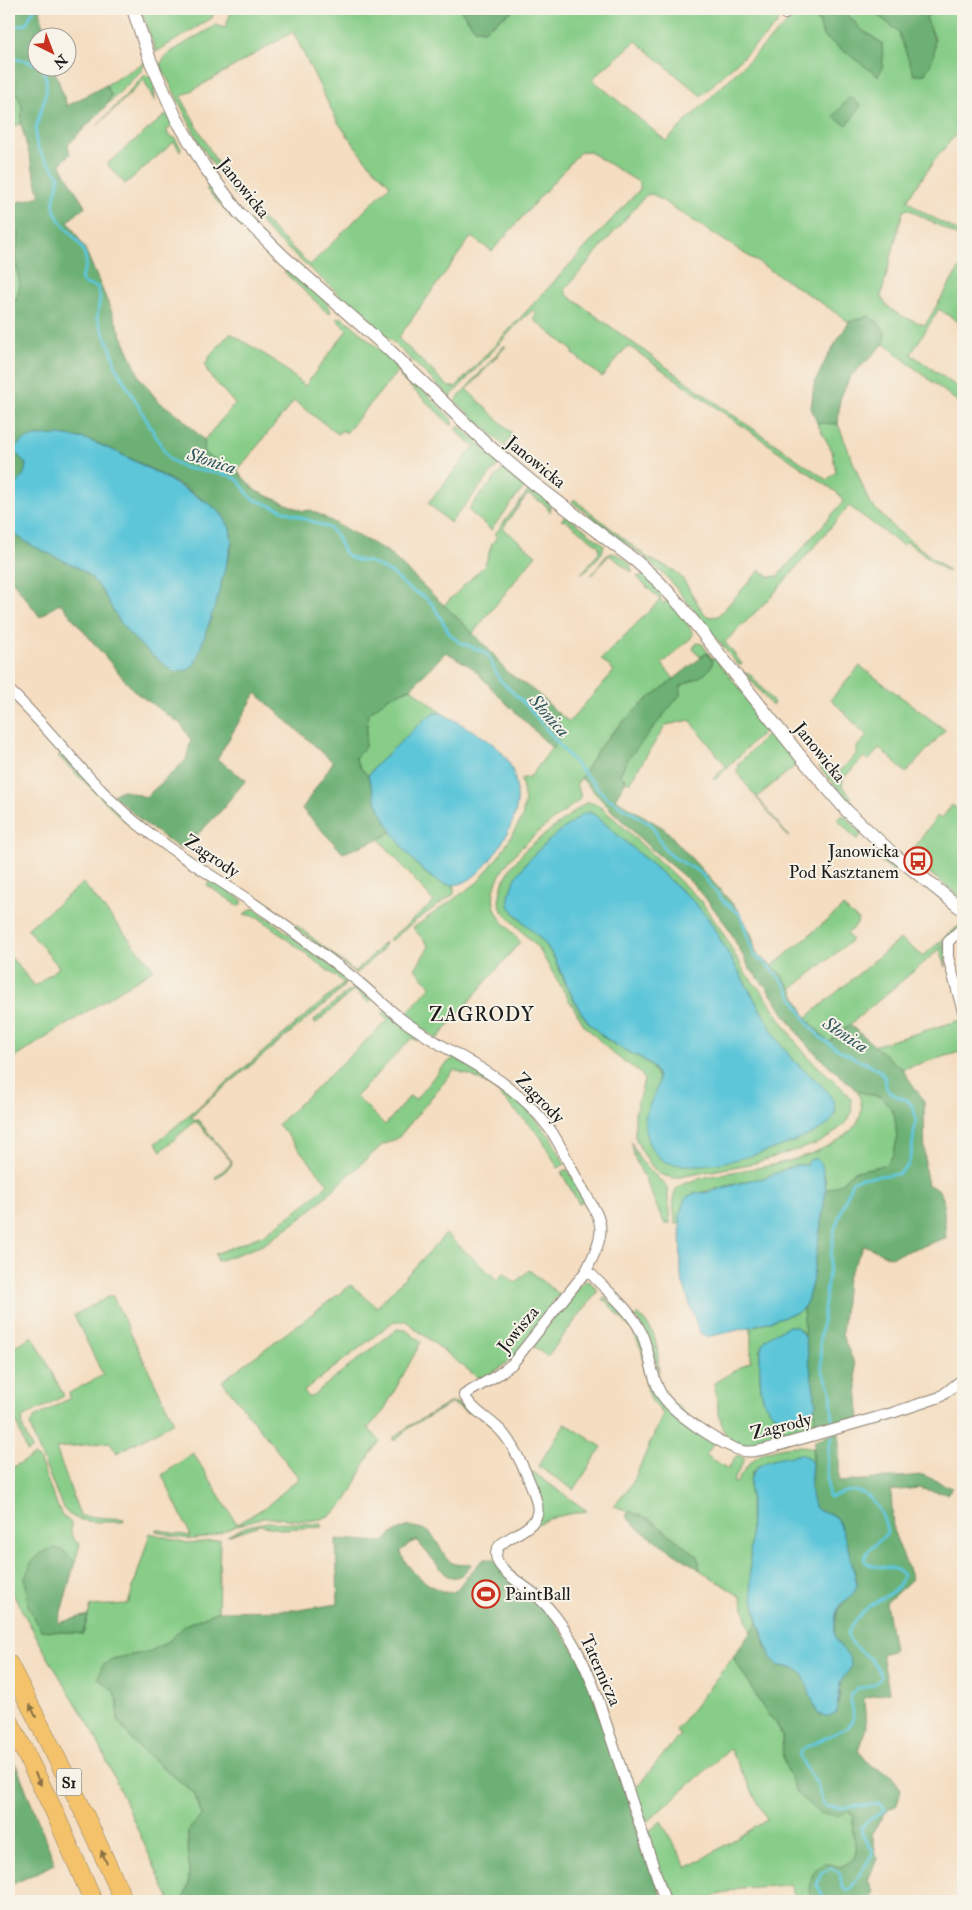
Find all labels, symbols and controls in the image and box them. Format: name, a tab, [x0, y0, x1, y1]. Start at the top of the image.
north arrow	[28, 28, 78, 78]
text: N	[50, 50, 71, 72]
street label: Janowicka	[212, 153, 275, 224]
street label: Janowicka	[500, 430, 571, 494]
water label: Słonica	[183, 442, 239, 480]
water label: Słonica	[523, 688, 575, 742]
street label: Janowicka	[788, 717, 851, 788]
street label: Zagrody	[180, 830, 245, 884]
place label: Janowicka Pod Kasztanem	[789, 840, 900, 884]
bus stop icon: Janowicka Pod Kasztanem	[903, 846, 933, 876]
district label: ZAGRODY	[429, 1003, 535, 1027]
water label: Słonica	[817, 1011, 873, 1059]
street label: Zagrody	[510, 1068, 570, 1129]
street label: Jowisza	[492, 1301, 545, 1358]
street label: Zagrody	[748, 1408, 815, 1445]
sports icon: PaintBall	[471, 1579, 501, 1609]
place label: PaintBall	[505, 1583, 571, 1606]
street label: Taternicza	[575, 1631, 627, 1710]
one-way arrow	[29, 1704, 37, 1718]
road number: S1	[56, 1768, 82, 1795]
one-way arrow	[34, 1772, 42, 1786]
one-way arrow	[100, 1850, 108, 1864]

